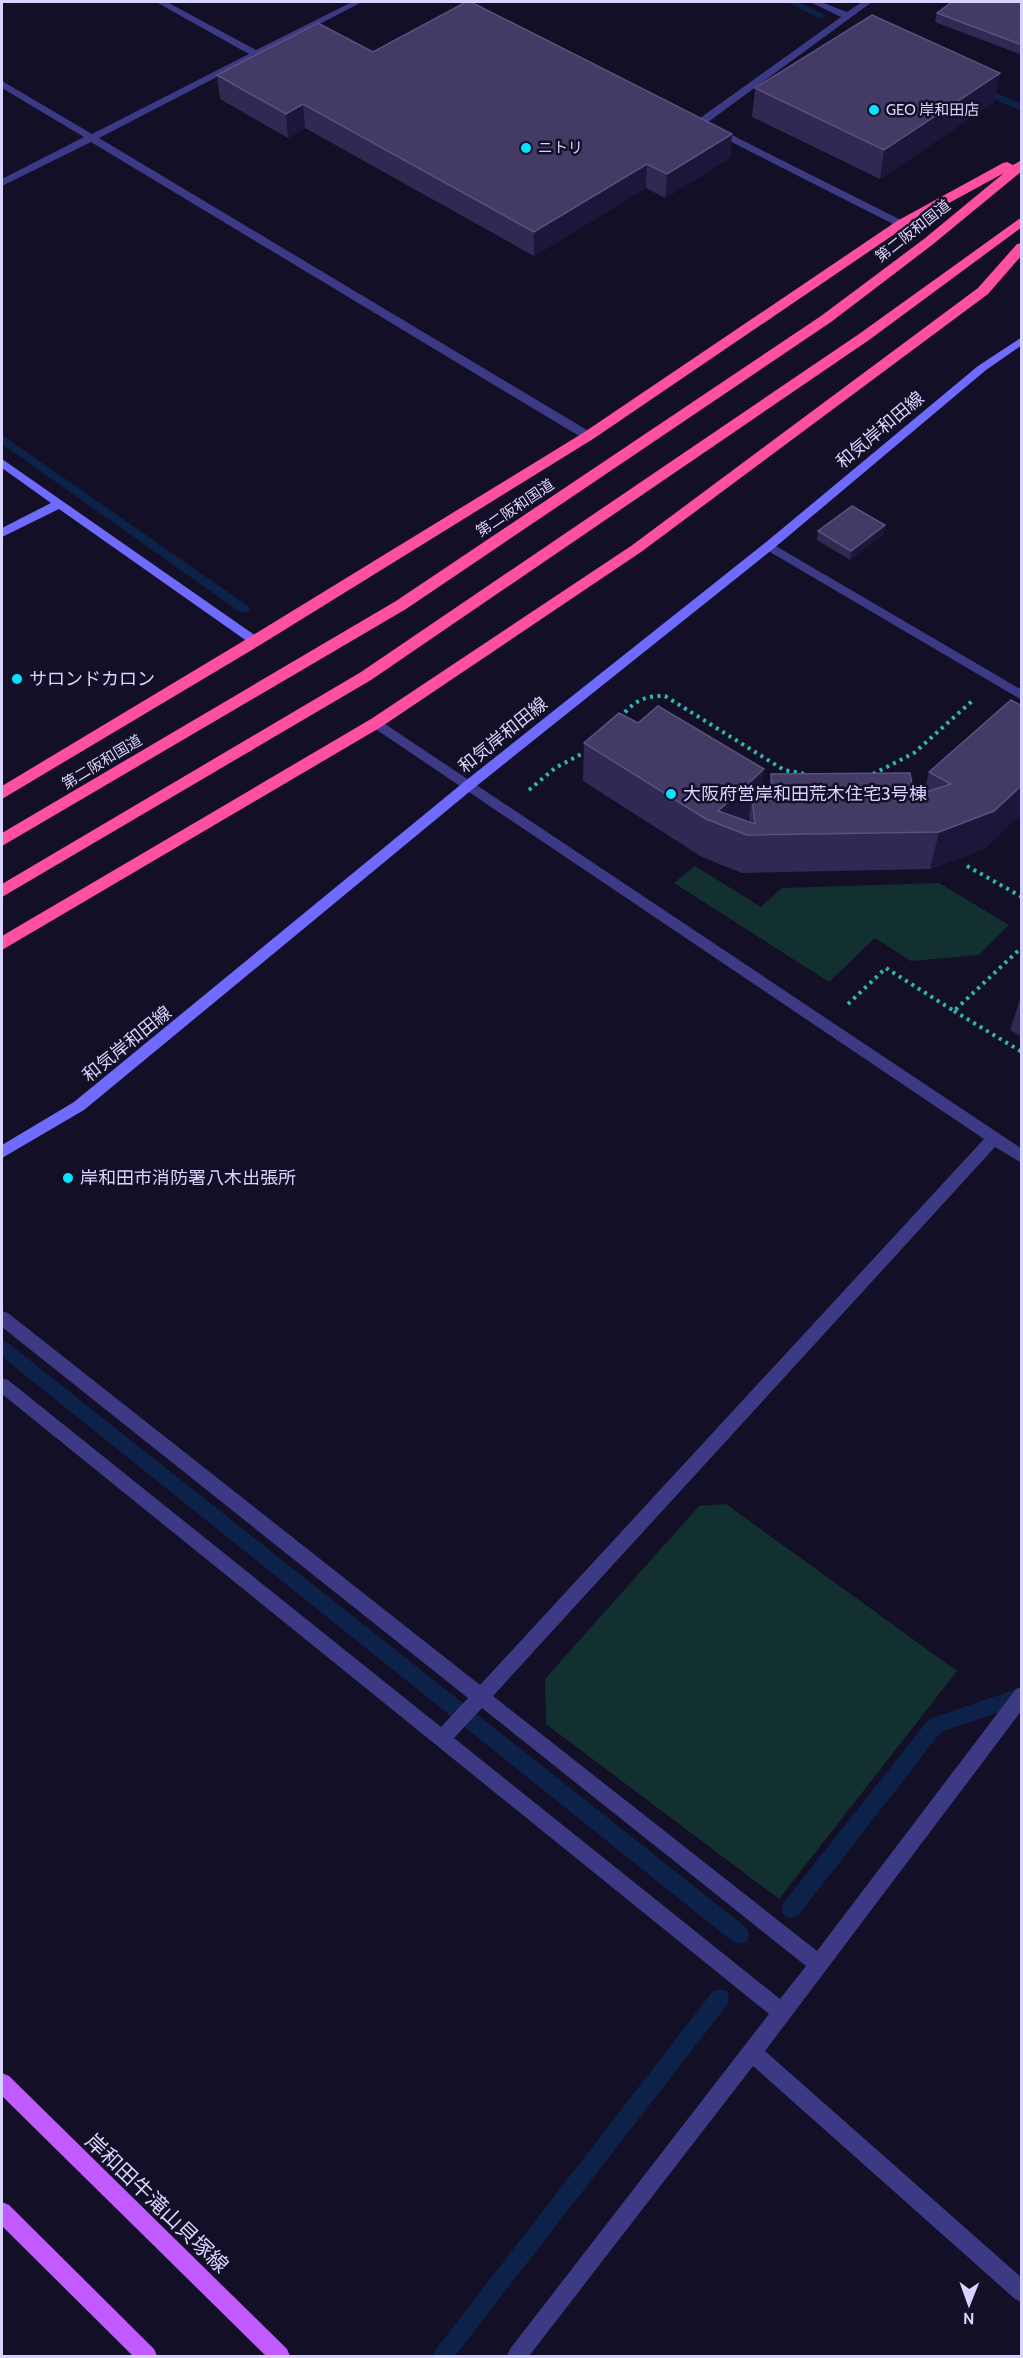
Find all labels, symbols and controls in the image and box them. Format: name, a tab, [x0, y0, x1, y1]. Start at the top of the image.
place label: GEO 岸和田店	[886, 101, 979, 119]
marker: GEO 岸和田店	[867, 103, 881, 117]
place label: ニトリ	[538, 139, 583, 157]
marker: ニトリ	[519, 141, 533, 155]
street label: 第二阪和国道	[872, 196, 954, 266]
street label: 和気岸和田線	[832, 387, 928, 473]
street label: 第二阪和国道	[473, 475, 557, 541]
place label: サロンドカロン	[29, 668, 155, 690]
marker: サロンドカロン	[10, 672, 24, 686]
street label: 和気岸和田線	[454, 692, 552, 778]
street label: 第二阪和国道	[59, 731, 145, 793]
place label: 大阪府営岸和田荒木住宅3号棟	[683, 783, 927, 805]
marker: 大阪府営岸和田荒木住宅3号棟	[664, 787, 678, 801]
street label: 和気岸和田線	[78, 1001, 176, 1087]
place label: 岸和田市消防署八木出張所	[80, 1167, 296, 1189]
marker: 岸和田市消防署八木出張所	[61, 1171, 75, 1185]
street label: 岸和田牛滝山貝塚線	[80, 2128, 234, 2278]
north arrow	[939, 2274, 999, 2334]
text: N	[963, 2309, 975, 2328]

